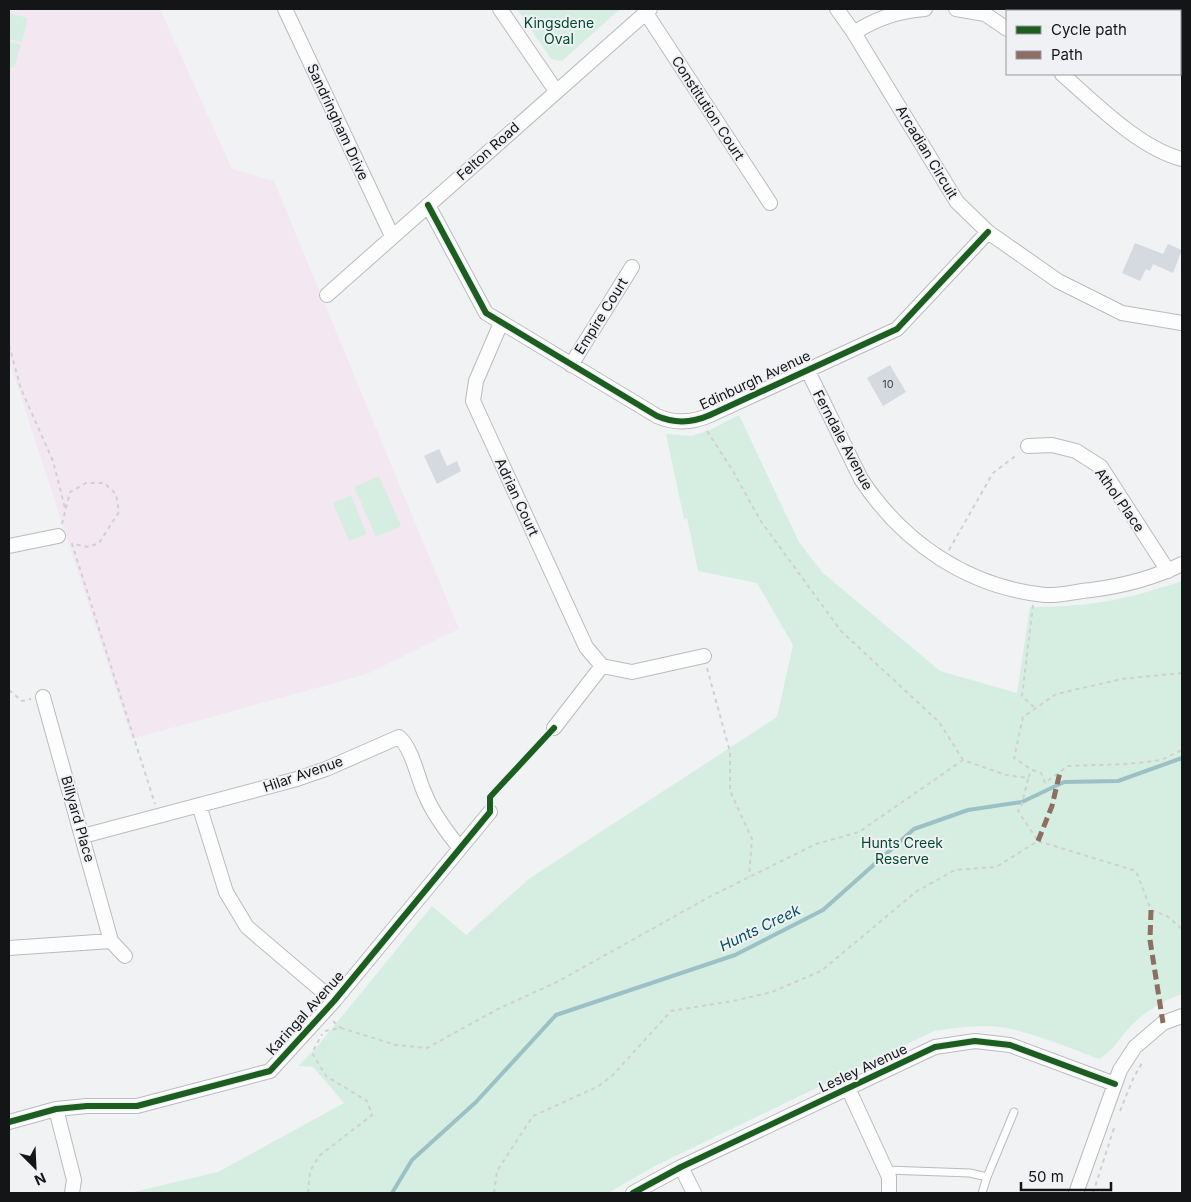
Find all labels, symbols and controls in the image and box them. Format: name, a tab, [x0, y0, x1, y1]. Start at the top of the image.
legend	[1006, 10, 1181, 75]
park label: Kingsdene Oval	[524, 14, 594, 47]
text: Cycle path	[1051, 20, 1127, 39]
text: Path	[1051, 45, 1083, 64]
street label: Constitution Court	[668, 53, 749, 163]
street label: Sandringham Drive	[304, 61, 373, 183]
street label: Arcadian Circuit	[893, 102, 962, 202]
street label: Felton Road	[453, 118, 522, 183]
street label: Empire Court	[570, 274, 631, 357]
street label: Edinburgh Avenue	[697, 346, 813, 413]
house number: 10	[882, 377, 894, 391]
street label: Ferndale Avenue	[810, 387, 877, 493]
street label: Adrian Court	[492, 455, 543, 539]
street label: Athol Place	[1092, 464, 1149, 535]
street label: Hilar Avenue	[261, 752, 345, 795]
street label: Billyard Place	[58, 774, 99, 864]
park label: Hunts Creek Reserve	[861, 834, 943, 867]
water label: Hunts Creek	[716, 899, 804, 955]
street label: Karingal Avenue	[262, 967, 347, 1058]
street label: Lesley Avenue	[816, 1040, 910, 1095]
north arrow	[10, 1142, 60, 1192]
scale bar	[1021, 1160, 1111, 1192]
text: 50 m	[1028, 1167, 1064, 1186]
text: N	[32, 1169, 49, 1189]

